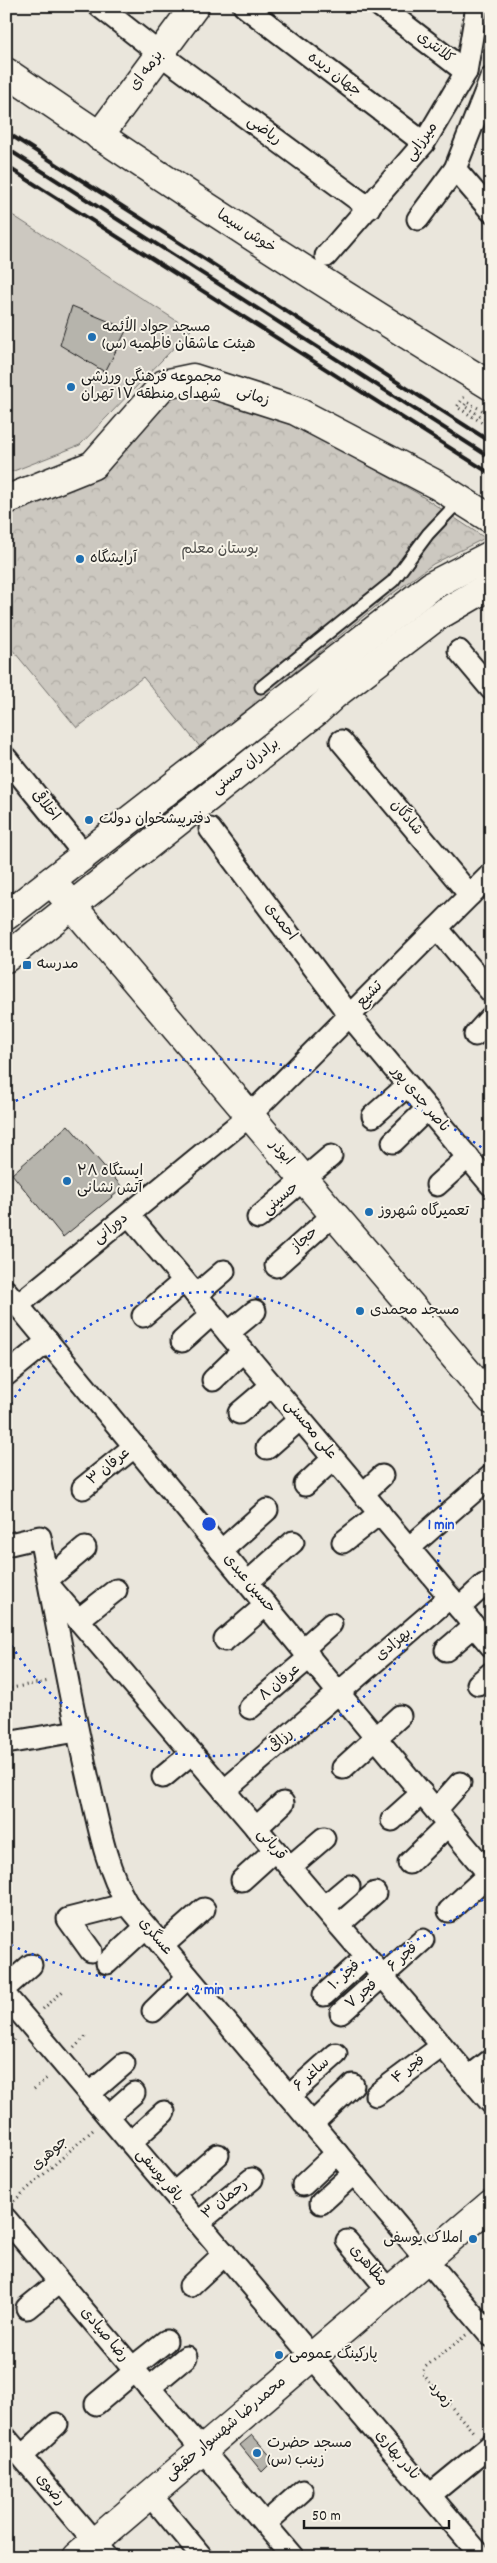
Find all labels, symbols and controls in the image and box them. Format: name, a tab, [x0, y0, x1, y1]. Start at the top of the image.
street label: کلانتری	[412, 26, 458, 70]
street label: بزمه ای	[124, 46, 170, 96]
street label: جهان دیده	[302, 47, 366, 103]
street label: ریاضی	[242, 111, 286, 151]
street label: میرزایی	[400, 118, 444, 166]
street label: خوش سیما	[212, 205, 280, 259]
place label: مسجد جواد الاُئمه هیئت عاشقان فاطمیه (س)	[102, 316, 256, 356]
marker: مسجد جواد الاُئمه هیئت عاشقان فاطمیه (س)	[86, 331, 98, 343]
place label: مجموعه فرهنگی ورزشی شهدای منطقه ۱۷ تهران	[81, 367, 222, 406]
marker: مجموعه فرهنگی ورزشی شهدای منطقه ۱۷ تهران	[65, 381, 77, 393]
street label: زمانی	[234, 381, 272, 413]
park label: بوستان معلم	[181, 539, 259, 561]
place label: آرایشگاه	[90, 548, 138, 570]
marker: آرایشگاه	[74, 553, 86, 565]
street label: برادران حسنی	[207, 733, 285, 801]
street label: اخلاقی	[25, 784, 66, 826]
street label: شادگان	[384, 795, 428, 841]
place label: دفترپیشخوان دولت	[99, 809, 211, 831]
marker: دفترپیشخوان دولت	[83, 814, 95, 826]
street label: احمدی	[258, 898, 302, 946]
place label: مدرسه	[37, 954, 78, 976]
marker: مدرسه	[21, 959, 33, 971]
street label: تشیع	[352, 976, 389, 1013]
street label: ناصر جدی پور	[385, 1061, 455, 1138]
street label: ابوذر	[263, 1135, 298, 1171]
place label: ایستگاه ۲۸ آتش نشانی	[77, 1161, 143, 1200]
marker: ایستگاه ۲۸ آتش نشانی	[61, 1175, 73, 1187]
street label: حسینی	[258, 1177, 304, 1221]
place label: تعمیرگاه شهروز	[378, 1201, 470, 1223]
marker: تعمیرگاه شهروز	[363, 1206, 375, 1218]
street label: دورانی	[89, 1208, 133, 1250]
street label: حجاز	[286, 1222, 324, 1259]
place label: مسجد محمدی	[370, 1300, 460, 1322]
marker: مسجد محمدی	[354, 1305, 366, 1317]
street label: علی محسنی	[278, 1395, 342, 1465]
street label: عرفان ۳	[83, 1443, 135, 1491]
centre of rings	[200, 1515, 218, 1533]
text: 1 min	[428, 1515, 454, 1537]
street label: حسین عبدی	[217, 1549, 281, 1619]
street label: بهزادی	[371, 1623, 417, 1667]
street label: عرفان ۸	[254, 1659, 306, 1707]
street label: رزاقی	[262, 1722, 298, 1758]
street label: قربانی	[251, 1824, 291, 1866]
street label: عسگری	[133, 1913, 177, 1961]
street label: فجر ۶	[383, 1938, 423, 1978]
street label: فجر ۱۰	[324, 1956, 366, 1996]
street label: فجر ۷	[341, 1975, 383, 2015]
text: 2 min	[194, 1980, 224, 2002]
street label: فجر ۴	[388, 2050, 430, 2090]
street label: ساغر ۶	[289, 2053, 335, 2097]
street label: جوهری	[26, 2131, 74, 2177]
street label: باقر یوسفی	[130, 2144, 188, 2208]
street label: رحمان ۳	[197, 2175, 253, 2225]
place label: املاک یوسفی	[383, 2228, 463, 2250]
marker: املاک یوسفی	[467, 2233, 479, 2245]
street label: مظاهری	[343, 2240, 393, 2292]
street label: رضا صیادی	[74, 2303, 134, 2367]
place label: پارکینگ عمومی	[289, 2344, 378, 2366]
marker: پارکینگ عمومی	[273, 2349, 285, 2361]
street label: محمدرضا شهسوار حقیقی	[160, 2372, 292, 2486]
street label: زمرد	[422, 2377, 458, 2413]
street label: نادر بهاری	[369, 2426, 425, 2486]
place label: مسجد حضرت زینب (س)	[267, 2433, 352, 2472]
marker: مسجد حضرت زینب (س)	[251, 2447, 263, 2459]
street label: رضوی	[30, 2469, 70, 2511]
scale bar	[304, 2498, 450, 2530]
text: 50 m	[312, 2506, 341, 2528]

